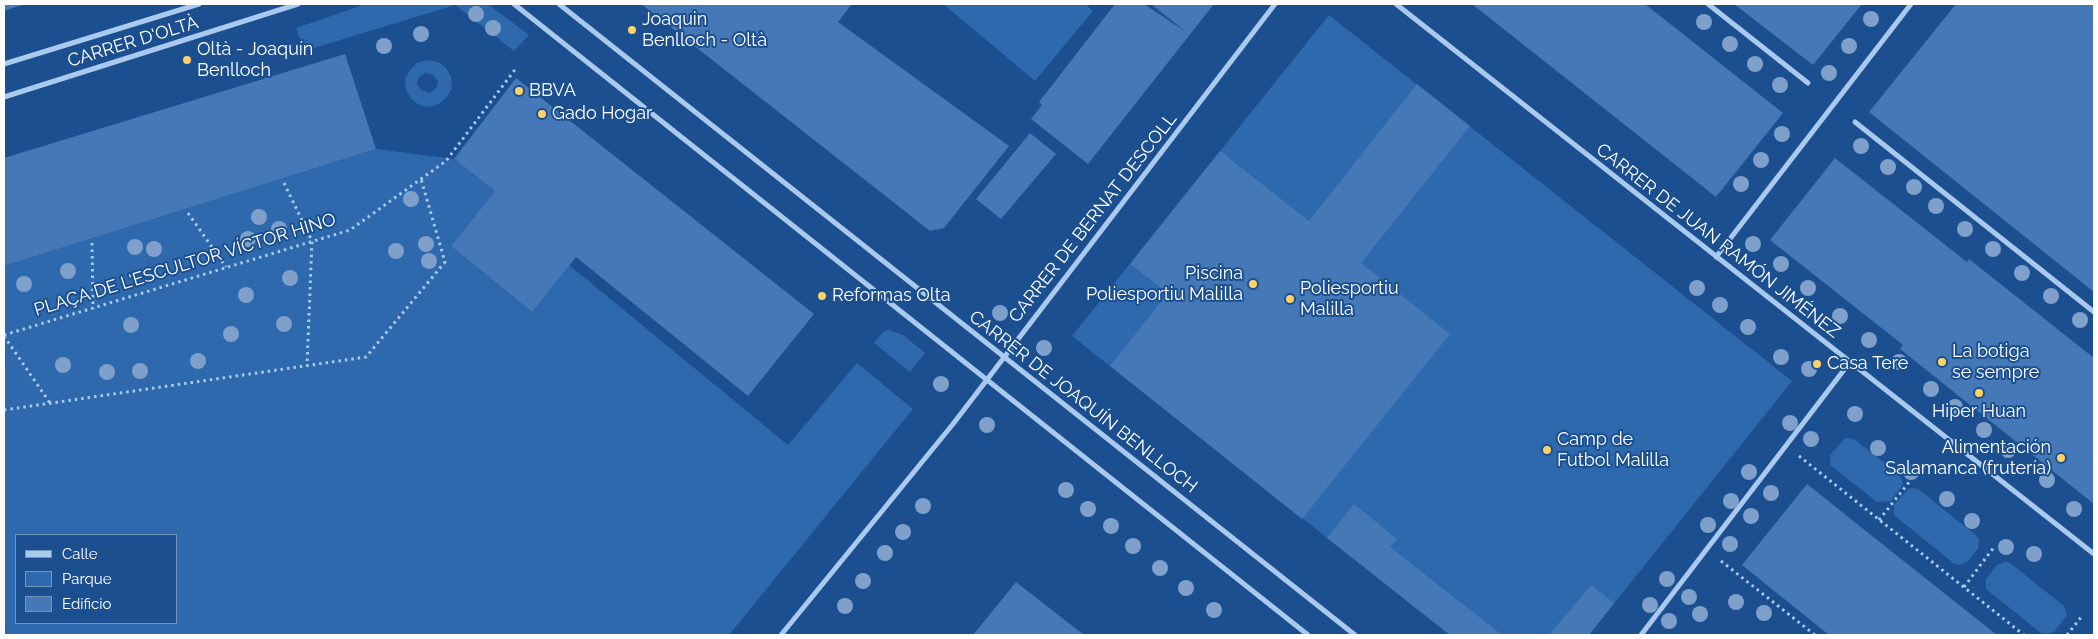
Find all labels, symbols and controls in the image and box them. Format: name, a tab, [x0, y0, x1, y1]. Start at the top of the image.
place label: Joaquin Benlloch - Oltà	[642, 9, 767, 52]
street label: CARRER D'OLTÀ	[65, 12, 201, 72]
marker: Joaquin Benlloch - Oltà	[626, 24, 638, 36]
place label: Oltà - Joaquín Benlloch	[197, 39, 313, 82]
marker: Oltà - Joaquín Benlloch	[181, 54, 193, 66]
place label: BBVA	[529, 80, 576, 102]
marker: BBVA	[513, 85, 525, 97]
place label: Gado Hogar	[552, 103, 652, 125]
marker: Gado Hogar	[536, 108, 548, 120]
street label: CARRER DE BERNAT DESCOLL	[1004, 109, 1182, 327]
street label: CARRER DE JUAN RAMÓN JIMÉNEZ	[1592, 139, 1844, 343]
street label: PLAÇA DE L'ESCULTOR VÍCTOR HINO	[32, 209, 338, 321]
place label: Piscina Poliesportiu Malilla	[1086, 263, 1243, 306]
marker: Piscina Poliesportiu Malilla	[1247, 278, 1259, 290]
place label: Poliesportiu Malilla	[1300, 278, 1399, 320]
place label: Reformas Olta	[832, 285, 950, 307]
marker: Reformas Olta	[816, 290, 828, 302]
marker: Poliesportiu Malilla	[1284, 293, 1296, 305]
street label: CARRER DE JOAQUÍN BENLLOCH	[965, 306, 1201, 498]
place label: La botiga se sempre	[1952, 341, 2039, 384]
place label: Casa Tere	[1827, 353, 1908, 375]
marker: La botiga se sempre	[1936, 356, 1948, 368]
marker: Casa Tere	[1811, 358, 1823, 370]
marker: Hiper Huan	[1973, 387, 1985, 399]
place label: Hiper Huan	[1932, 401, 2026, 423]
place label: Camp de Futbol Malilla	[1557, 429, 1669, 472]
place label: Alimentación Salamanca (frutería)	[1885, 437, 2051, 479]
marker: Camp de Futbol Malilla	[1541, 444, 1553, 456]
marker: Alimentación Salamanca (frutería)	[2055, 452, 2067, 464]
legend	[15, 534, 178, 624]
text: Calle	[62, 545, 97, 563]
text: Parque	[62, 570, 111, 588]
text: Edificio	[62, 595, 112, 613]

